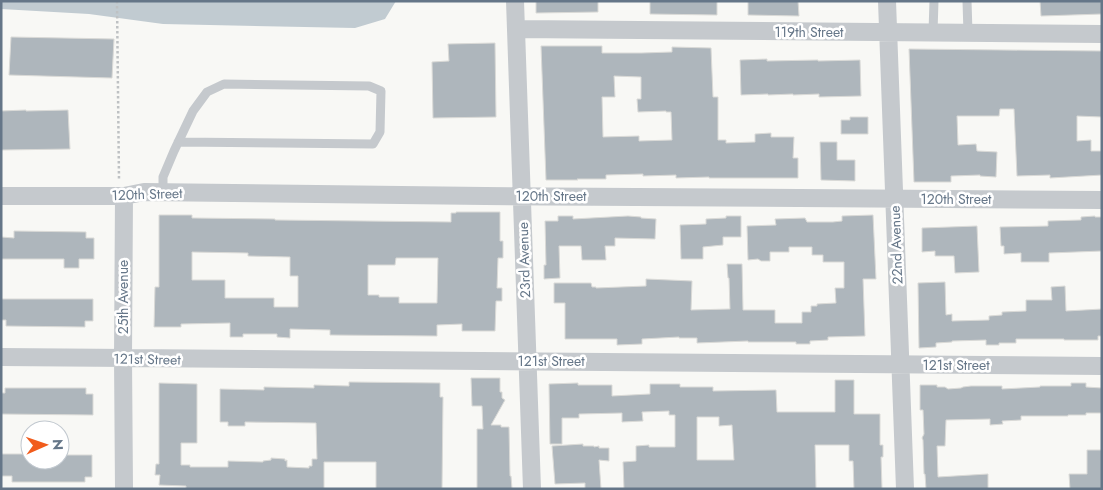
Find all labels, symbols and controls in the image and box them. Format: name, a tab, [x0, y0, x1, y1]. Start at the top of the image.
street label: 119th Street	[775, 22, 844, 42]
street label: 120th Street	[111, 183, 183, 205]
street label: 120th Street	[516, 186, 587, 206]
street label: 120th Street	[921, 189, 992, 209]
street label: 22nd Avenue	[885, 205, 907, 285]
street label: 23rd Avenue	[513, 222, 535, 298]
street label: 25th Avenue	[113, 260, 133, 334]
street label: 121st Street	[113, 348, 181, 370]
street label: 121st Street	[517, 351, 585, 371]
street label: 121st Street	[922, 355, 990, 375]
north arrow	[20, 420, 70, 470]
text: N	[48, 439, 68, 450]

